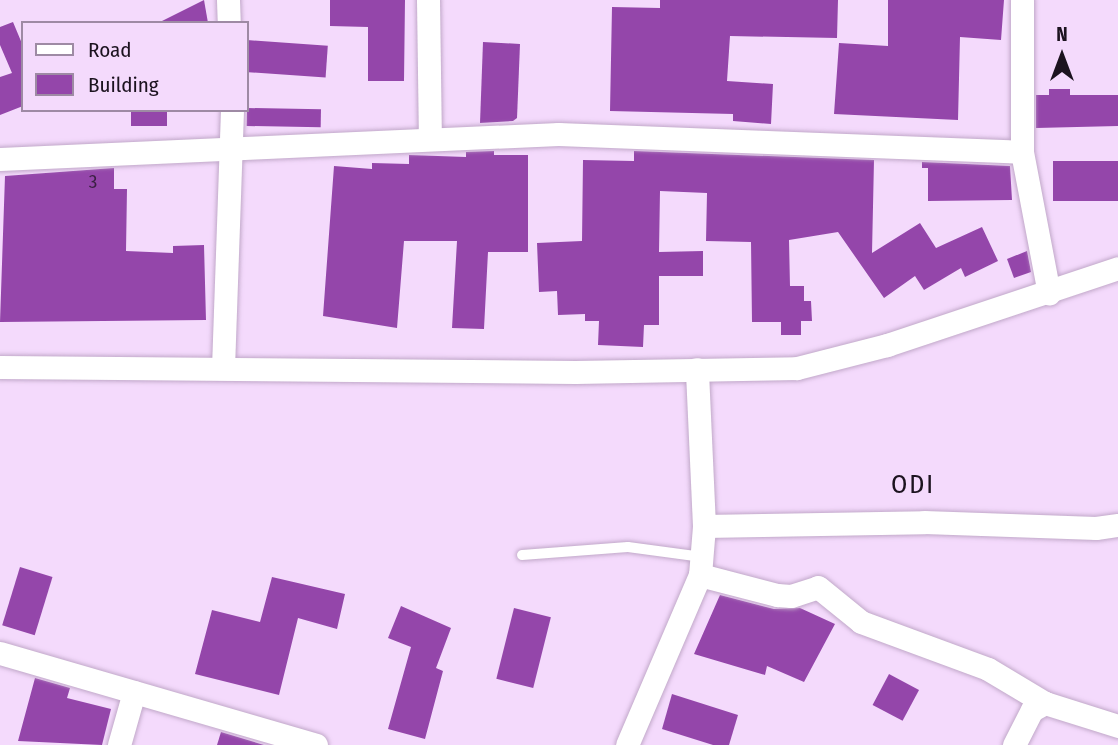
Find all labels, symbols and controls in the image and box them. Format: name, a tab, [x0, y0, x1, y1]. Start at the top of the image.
legend	[21, 21, 248, 112]
north arrow	[1027, 21, 1097, 91]
text: N	[1056, 23, 1068, 46]
text: Road	[88, 37, 132, 63]
text: Building	[88, 72, 159, 98]
house number: 3	[89, 171, 97, 193]
district label: ODI	[891, 469, 935, 501]

